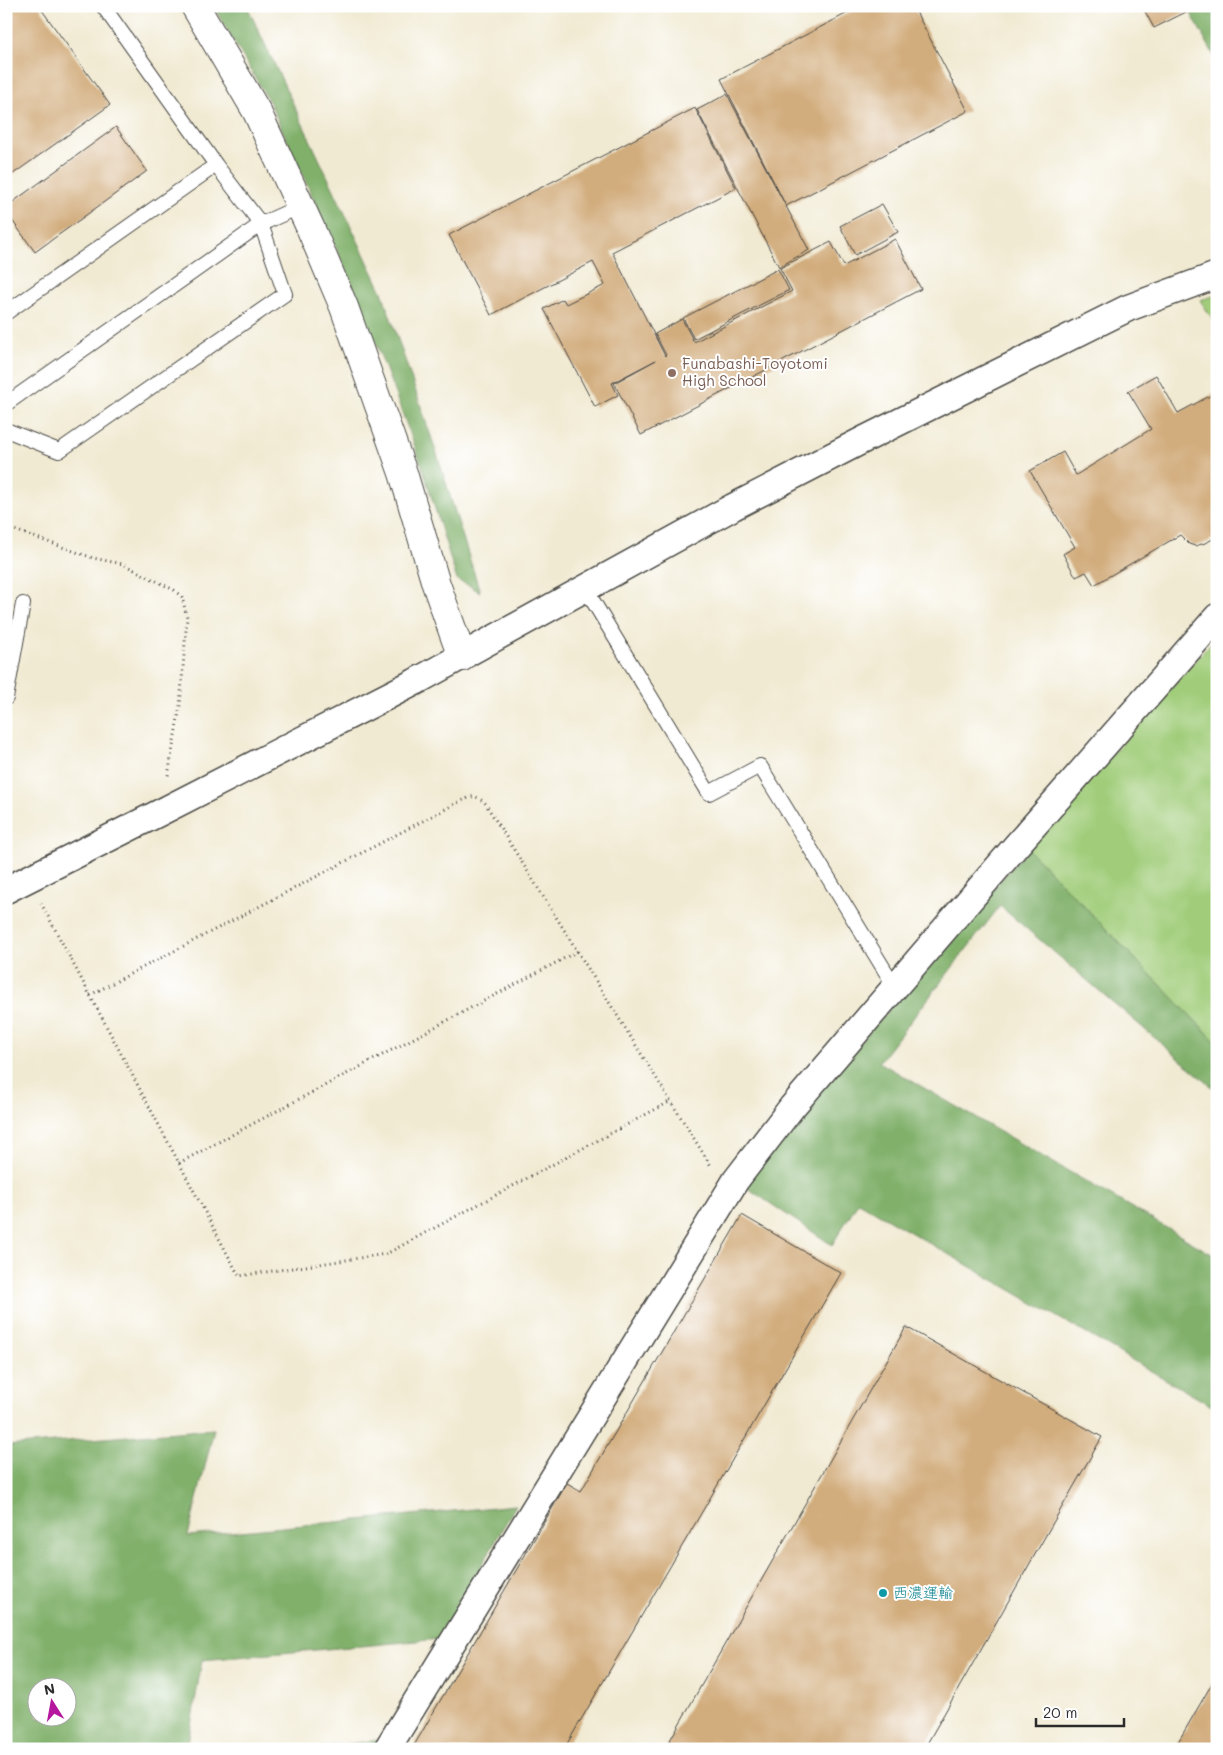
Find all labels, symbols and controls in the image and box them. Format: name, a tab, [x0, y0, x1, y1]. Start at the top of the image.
place label: Funabashi-Toyotomi High School	[682, 353, 828, 390]
marker: Funabashi-Toyotomi High School	[666, 367, 678, 379]
place label: 西濃運輸	[893, 1582, 953, 1602]
marker: 西濃運輸	[877, 1587, 889, 1599]
north arrow	[28, 1678, 78, 1728]
text: N	[42, 1678, 56, 1699]
scale bar	[1036, 1695, 1123, 1727]
text: 20 m	[1043, 1702, 1077, 1722]

